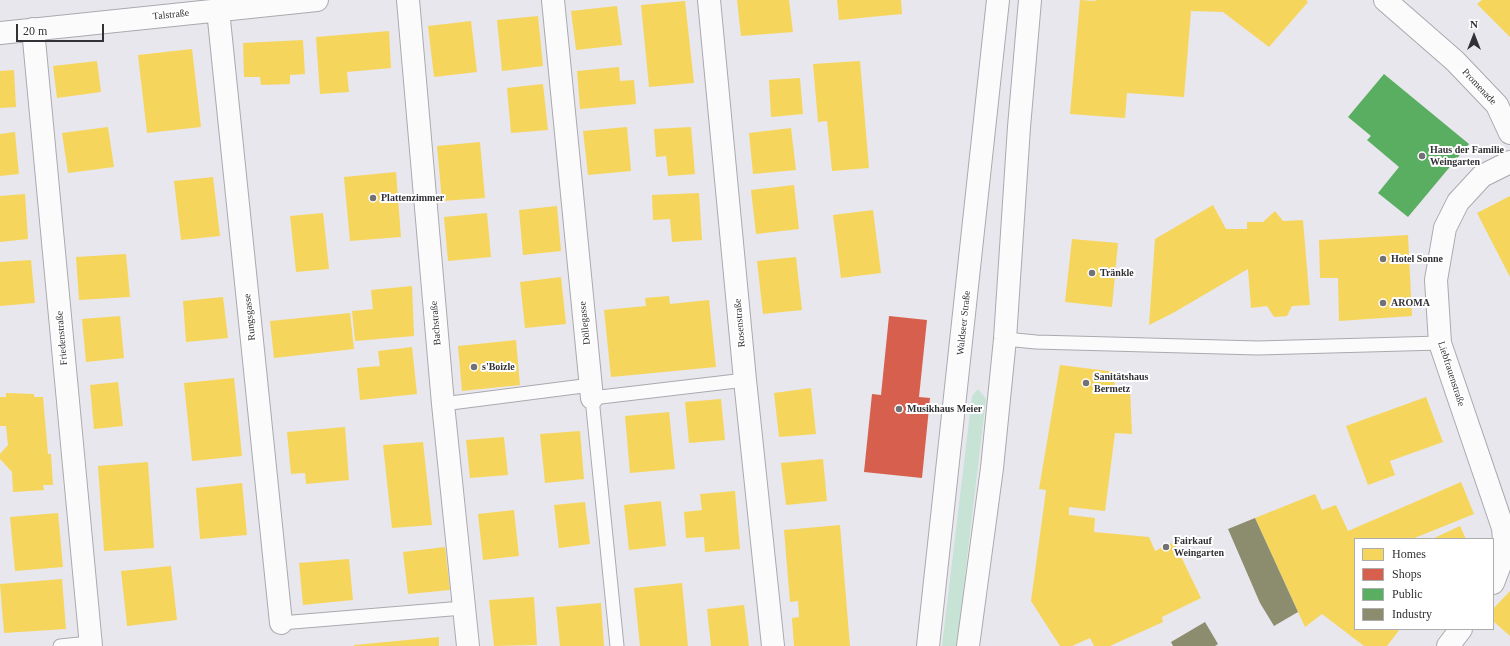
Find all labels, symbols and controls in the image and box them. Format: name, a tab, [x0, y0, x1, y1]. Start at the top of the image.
street label: Talstraße	[152, 7, 190, 23]
scale bar	[18, 16, 106, 42]
north arrow	[1454, 16, 1494, 56]
text: N	[1470, 18, 1478, 30]
text: 20 m	[23, 24, 47, 38]
street label: Promenade	[1459, 66, 1499, 108]
place label: Haus der Familie Weingarten	[1430, 144, 1504, 168]
marker: Haus der Familie Weingarten	[1417, 151, 1427, 161]
place label: Plattenzimmer	[381, 192, 444, 204]
marker: Plattenzimmer	[368, 193, 378, 203]
place label: Hotel Sonne	[1391, 253, 1443, 265]
marker: Hotel Sonne	[1378, 254, 1388, 264]
place label: Tränkle	[1100, 267, 1134, 279]
marker: Tränkle	[1087, 268, 1097, 278]
street label: Waldseer Straße	[955, 290, 973, 356]
street label: Rungsgasse	[242, 293, 258, 341]
place label: AROMA	[1391, 297, 1430, 309]
street label: Rosenstraße	[732, 298, 748, 348]
marker: AROMA	[1378, 298, 1388, 308]
street label: Bachstraße	[428, 300, 444, 346]
street label: Döllegasse	[577, 301, 593, 345]
street label: Friedenstraße	[54, 310, 70, 366]
street label: Liebfrauenstraße	[1435, 340, 1467, 408]
place label: s'Boizle	[482, 361, 515, 373]
marker: s'Boizle	[469, 362, 479, 372]
place label: Sanitätshaus Bermetz	[1094, 371, 1148, 394]
marker: Sanitätshaus Bermetz	[1081, 378, 1091, 388]
place label: Musikhaus Meier	[907, 403, 982, 415]
marker: Musikhaus Meier	[894, 404, 904, 414]
place label: Fairkauf Weingarten	[1174, 535, 1224, 558]
legend	[1354, 538, 1494, 630]
marker: Fairkauf Weingarten	[1161, 542, 1171, 552]
text: Homes	[1392, 547, 1426, 561]
text: Shops	[1392, 567, 1421, 581]
text: Public	[1392, 587, 1423, 601]
text: Industry	[1392, 607, 1432, 621]

